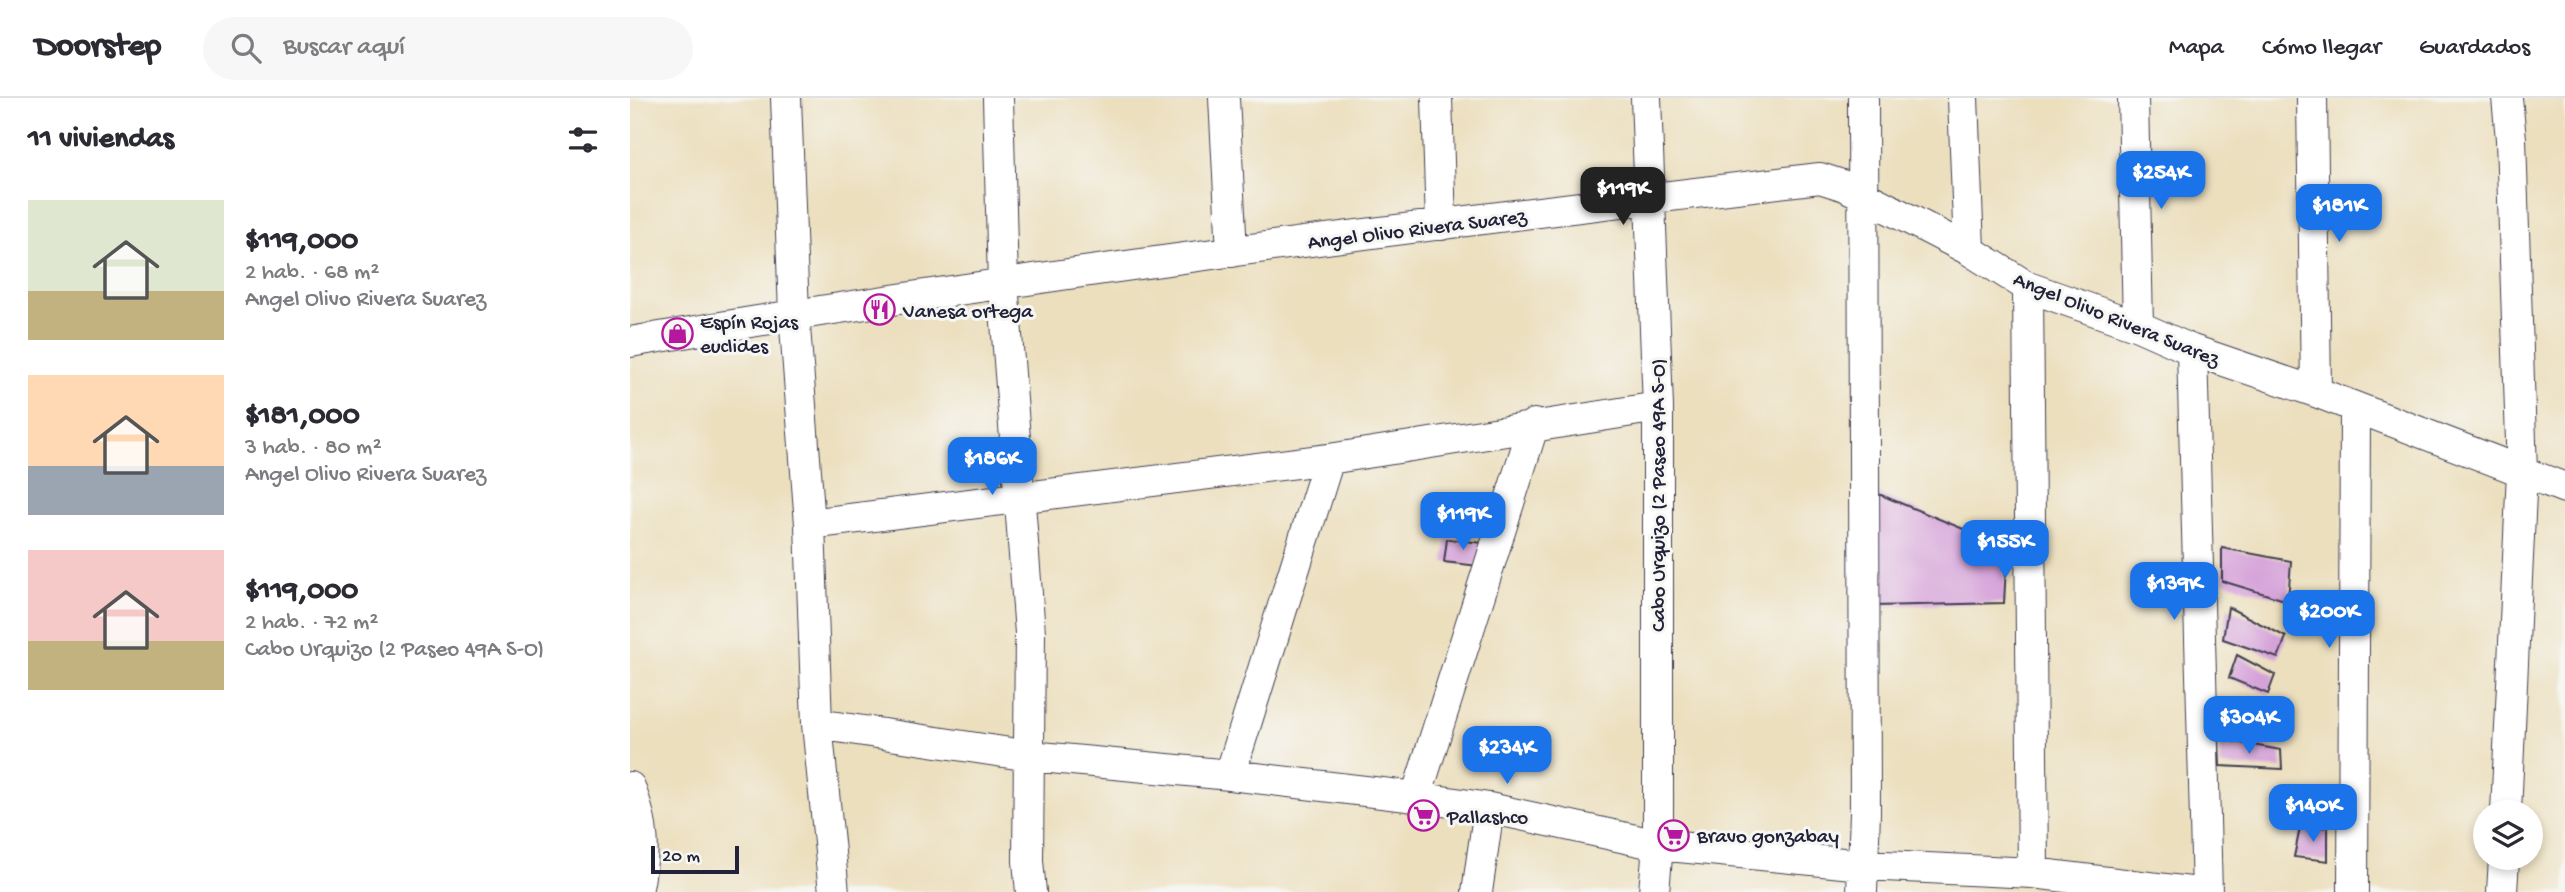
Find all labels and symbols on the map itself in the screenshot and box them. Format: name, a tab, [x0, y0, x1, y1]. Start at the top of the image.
pin: $254K	[2112, 152, 2210, 211]
pin: $119K	[1574, 167, 1672, 227]
pin: $181K	[2290, 184, 2388, 244]
street label: Angel Olivo Rivera Suarez	[1307, 206, 1529, 257]
street label: Angel Olivo Rivera Suarez	[2009, 268, 2223, 374]
restaurant icon: Vanesa ortega	[863, 293, 897, 327]
place label: Vanesa ortega	[902, 301, 1034, 326]
place label: Espín Rojas euclides	[700, 312, 799, 361]
shop icon: Espín Rojas euclides	[660, 316, 694, 350]
street label: Cabo Urquizo (2 Paseo 49A S-O)	[1648, 358, 1673, 632]
pin: $186K	[943, 438, 1041, 497]
pin: $119K	[1414, 492, 1512, 552]
pin: $155K	[1956, 520, 2054, 580]
pin: $139K	[2125, 562, 2223, 622]
pin: $200K	[2280, 590, 2378, 650]
pin: $304K	[2200, 696, 2298, 756]
pin: $234K	[1458, 726, 1556, 786]
pin: $140K	[2264, 784, 2362, 844]
supermarket icon: Pallashco	[1407, 799, 1441, 833]
place label: Pallashco	[1446, 807, 1528, 832]
supermarket icon: Bravo gonzabay	[1657, 818, 1691, 852]
place label: Bravo gonzabay	[1696, 826, 1839, 851]
scale bar	[651, 843, 738, 875]

